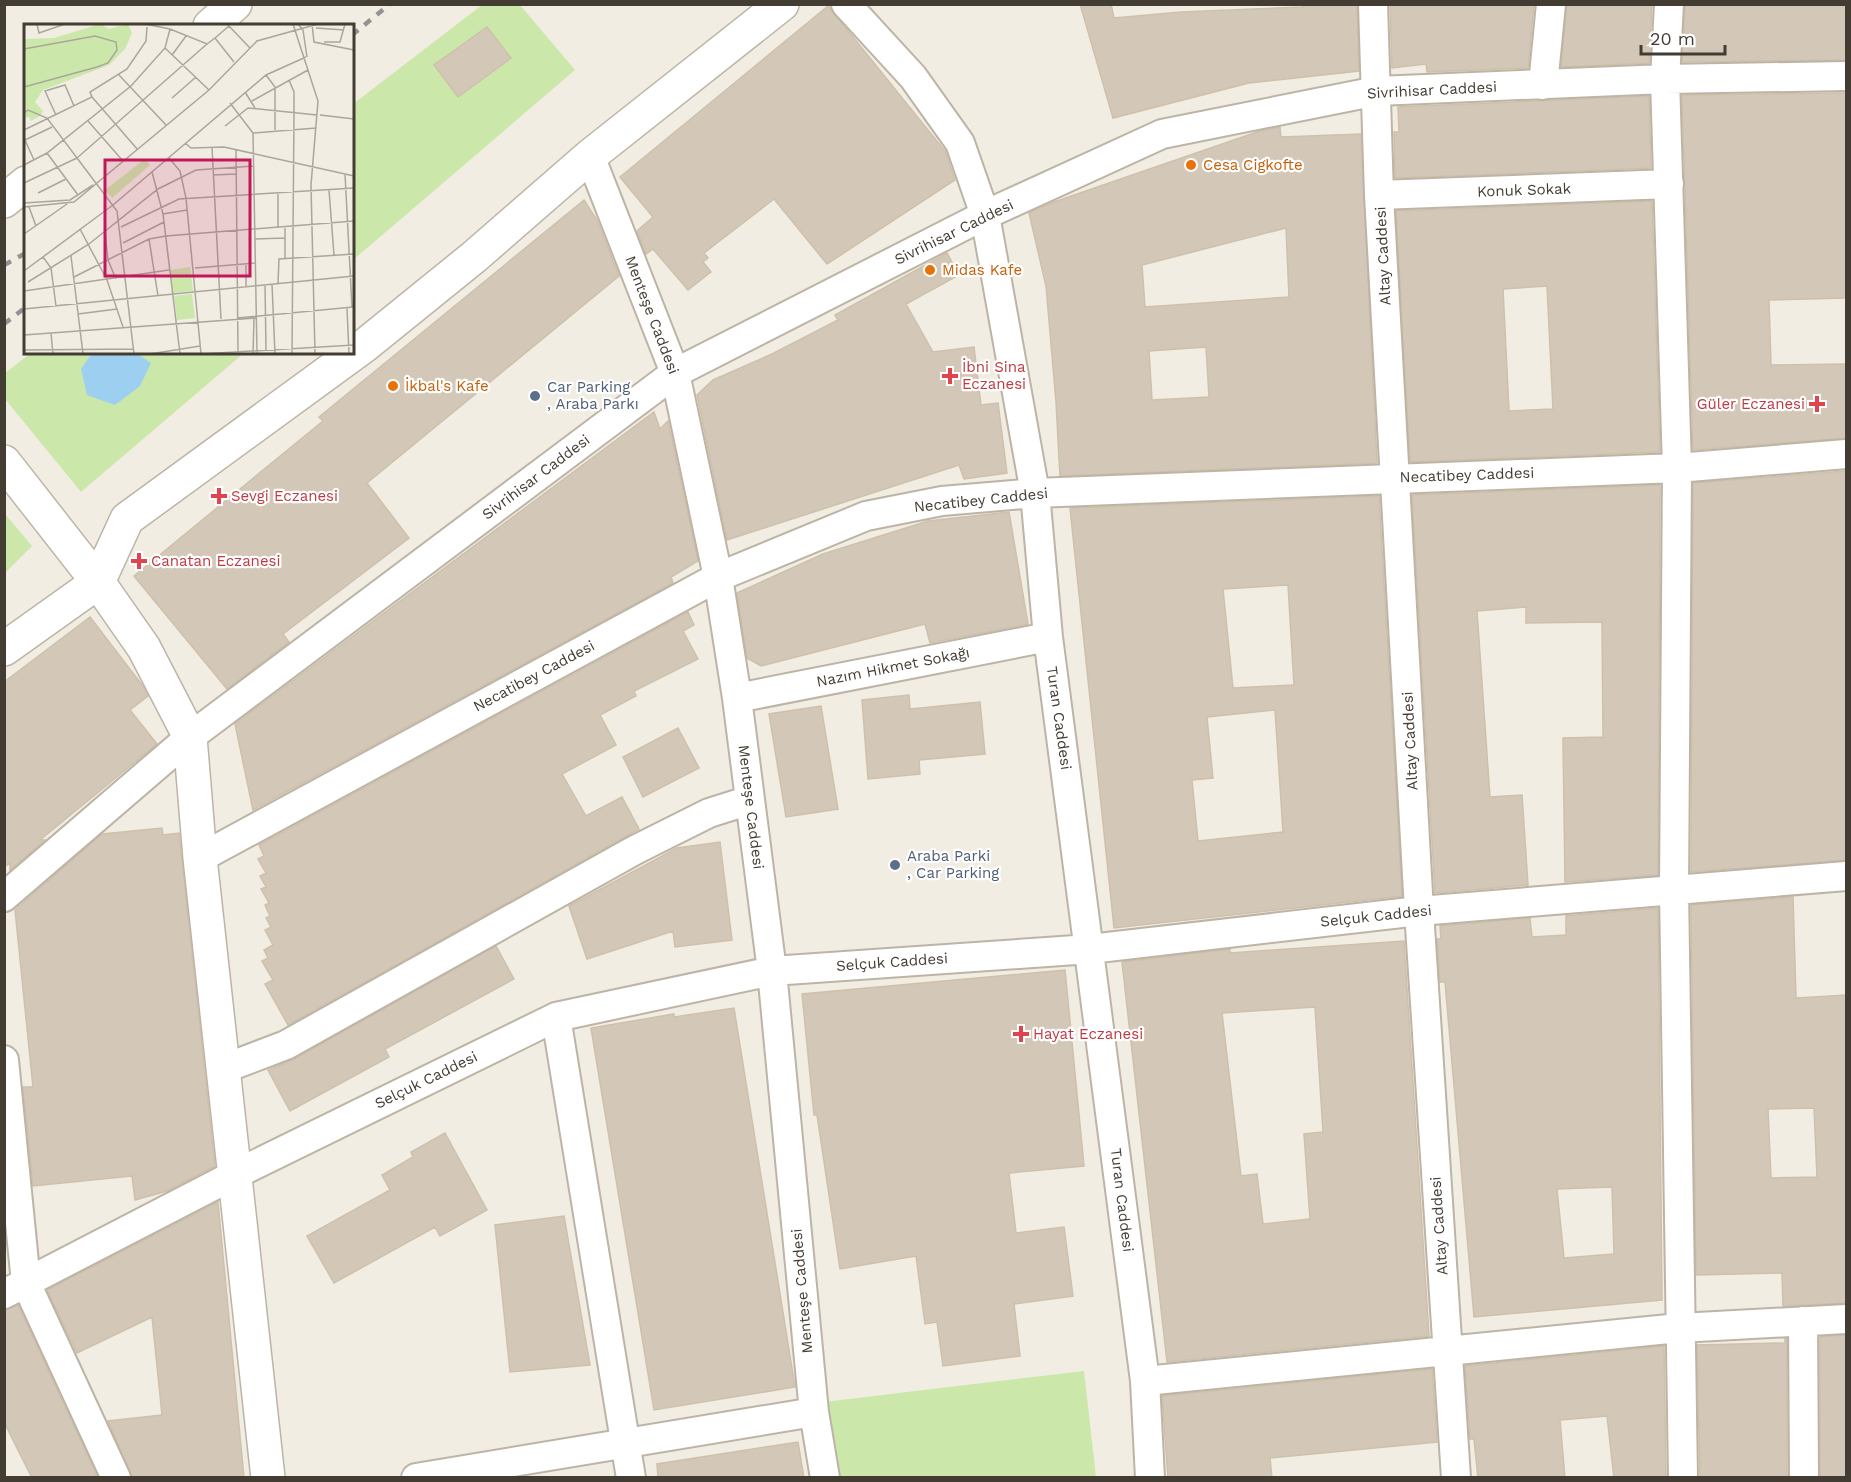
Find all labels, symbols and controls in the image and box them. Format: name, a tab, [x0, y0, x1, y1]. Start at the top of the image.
scale bar	[1641, 18, 1725, 56]
inset map	[24, 24, 354, 354]
text: 20 m	[1650, 28, 1695, 49]
street label: Sivrihisar Caddesi	[1367, 78, 1497, 102]
place label: Cesa Cigkofte	[1203, 156, 1303, 174]
marker: Cesa Cigkofte	[1184, 158, 1198, 172]
street label: Konuk Sokak	[1477, 179, 1572, 201]
street label: Sivrihisar Caddesi	[892, 195, 1016, 269]
street label: Altay Caddesi	[1371, 206, 1395, 306]
street label: Menteşe Caddesi	[621, 253, 683, 377]
place label: Midas Kafe	[942, 261, 1022, 279]
marker: Midas Kafe	[923, 263, 937, 277]
place label: İbni Sina Eczanesi	[962, 358, 1026, 393]
marker: İbni Sina Eczanesi	[943, 369, 957, 383]
place label: İkbal's Kafe	[405, 377, 489, 395]
place label: Car Parking , Araba Parkı	[547, 378, 639, 413]
marker: İkbal's Kafe	[386, 379, 400, 393]
marker: Car Parking , Araba Parkı	[528, 389, 542, 403]
place label: Güler Eczanesi	[1697, 395, 1805, 413]
marker: Güler Eczanesi	[1810, 397, 1824, 411]
street label: Sivrihisar Caddesi	[479, 431, 593, 523]
street label: Necatibey Caddesi	[1399, 464, 1535, 486]
street label: Necatibey Caddesi	[913, 484, 1049, 516]
place label: Sevgi Eczanesi	[231, 487, 338, 505]
marker: Sevgi Eczanesi	[212, 489, 226, 503]
place label: Canatan Eczanesi	[151, 552, 280, 570]
marker: Canatan Eczanesi	[132, 554, 146, 568]
street label: Necatibey Caddesi	[470, 636, 598, 716]
street label: Nazım Hikmet Sokağı	[815, 643, 971, 691]
street label: Turan Caddesi	[1043, 665, 1075, 771]
street label: Altay Caddesi	[1398, 691, 1422, 791]
street label: Menteşe Caddesi	[734, 744, 768, 870]
place label: Araba Parki , Car Parking	[907, 847, 999, 882]
marker: Araba Parki , Car Parking	[888, 858, 902, 872]
street label: Selçuk Caddesi	[1319, 901, 1433, 931]
street label: Selçuk Caddesi	[836, 949, 948, 975]
place label: Hayat Eczanesi	[1033, 1025, 1143, 1043]
marker: Hayat Eczanesi	[1014, 1027, 1028, 1041]
street label: Selçuk Caddesi	[372, 1047, 480, 1113]
street label: Turan Caddesi	[1107, 1147, 1137, 1253]
street label: Altay Caddesi	[1427, 1176, 1451, 1276]
street label: Menteşe Caddesi	[788, 1228, 816, 1354]

